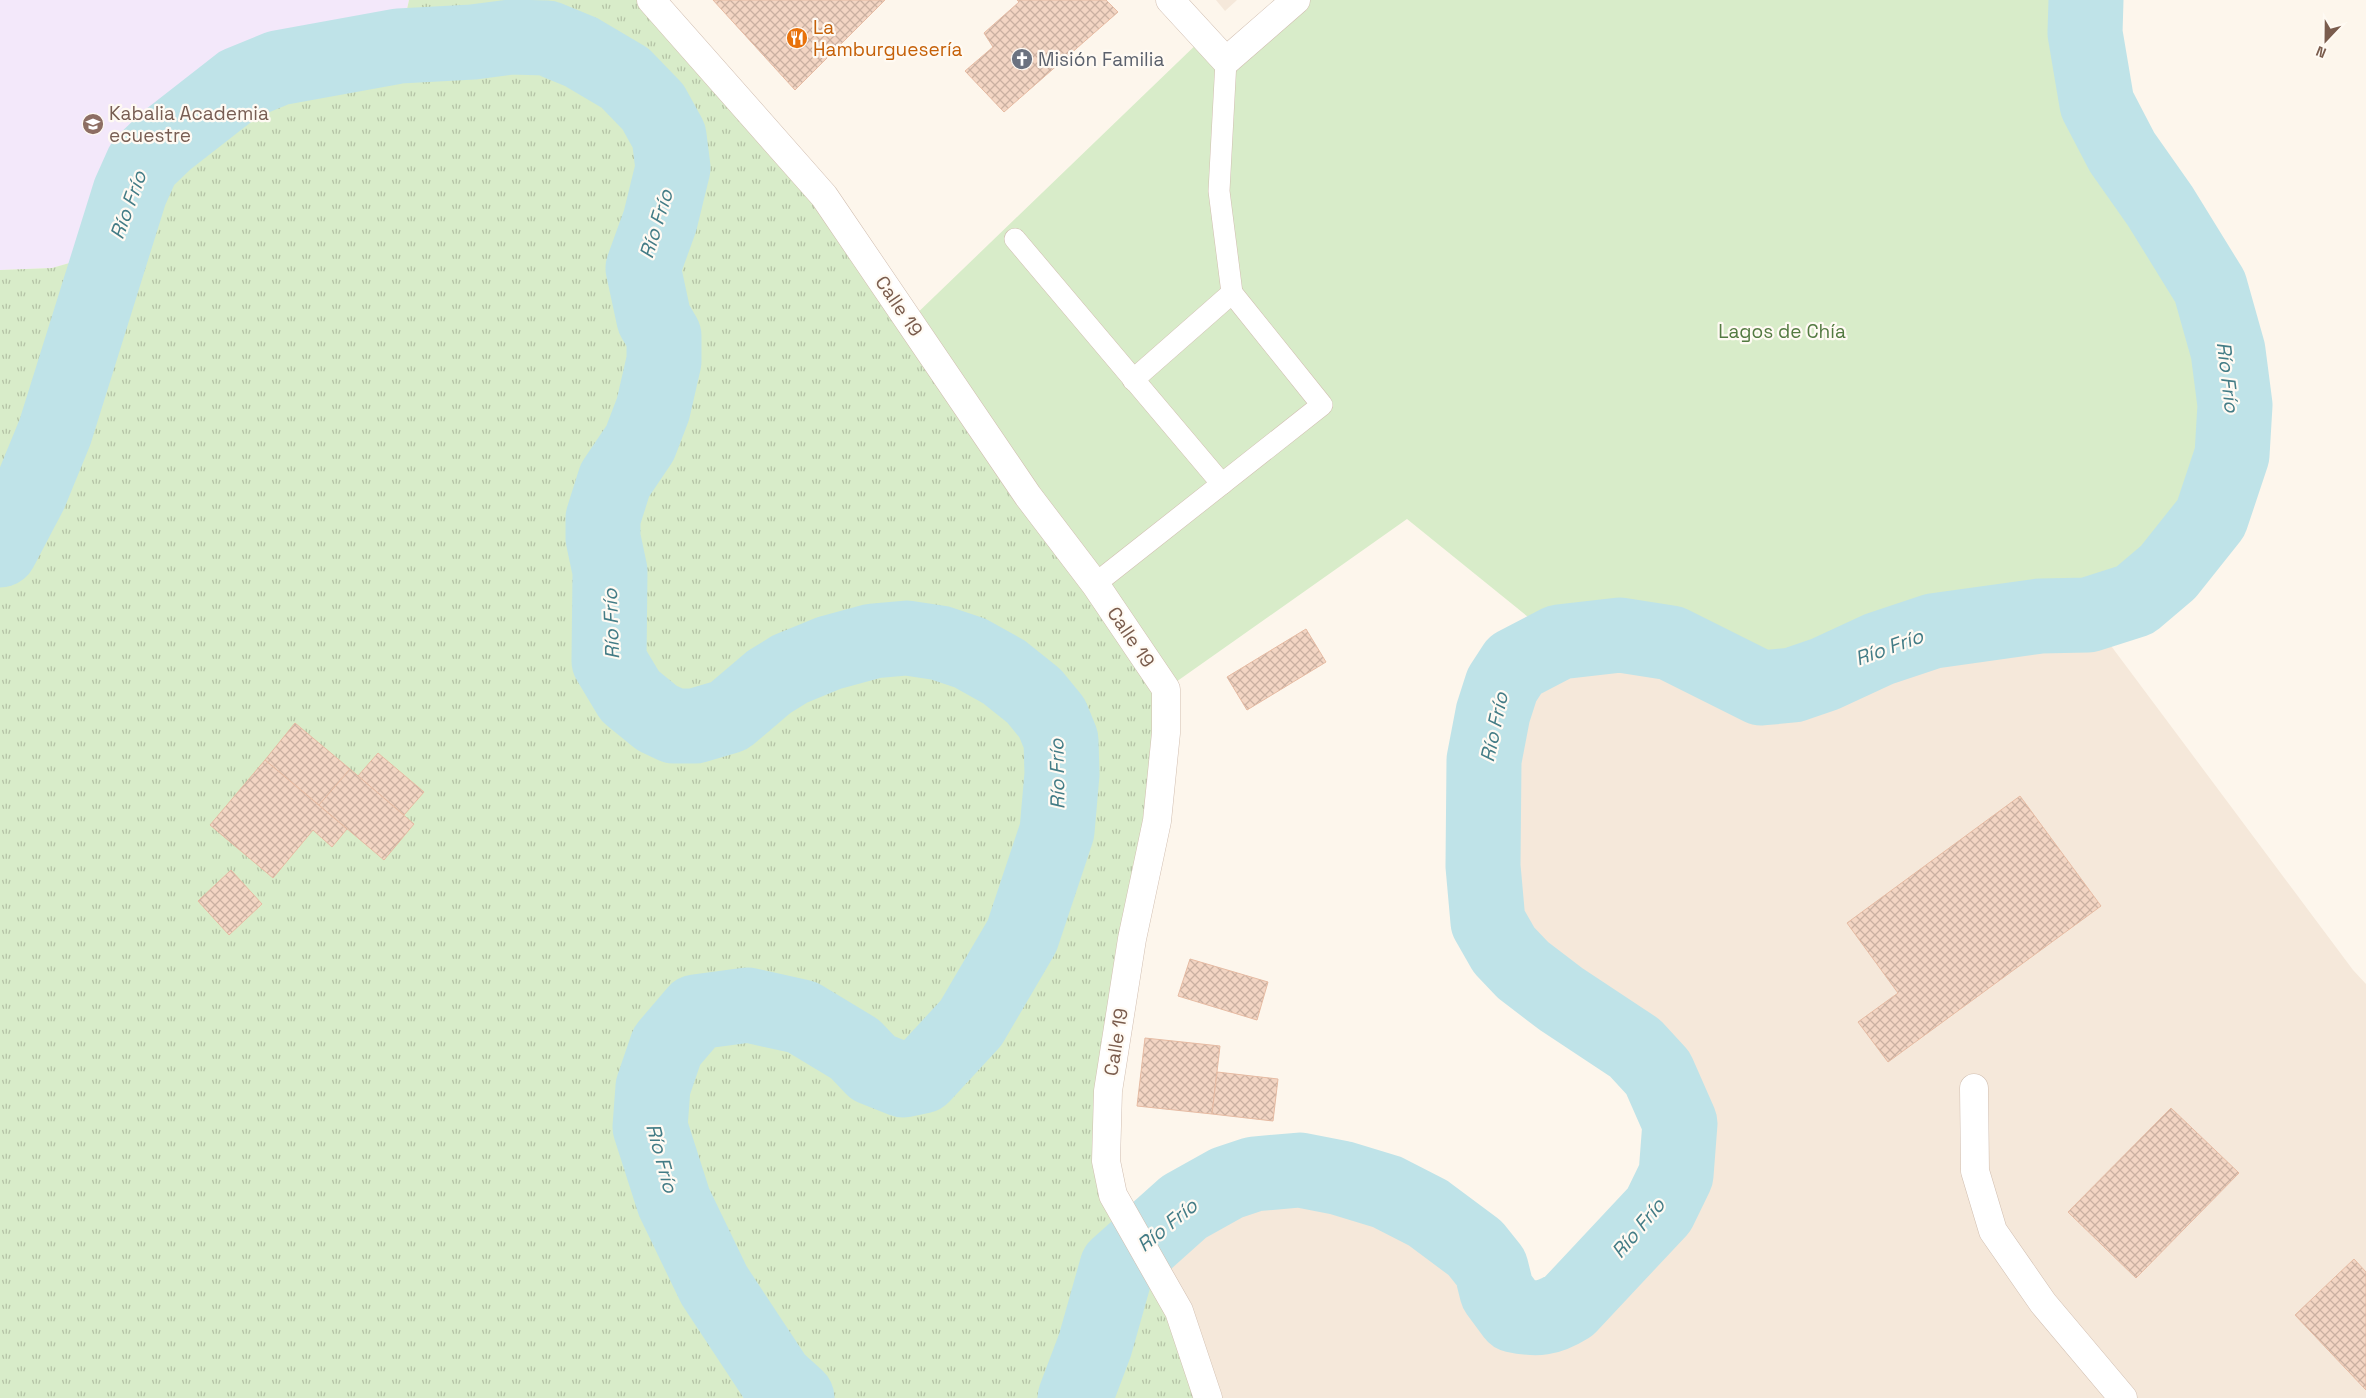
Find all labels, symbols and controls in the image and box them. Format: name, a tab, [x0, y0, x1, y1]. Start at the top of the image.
place label: La Hamburguesería	[813, 15, 963, 62]
north arrow	[2301, 15, 2351, 65]
restaurant icon: La Hamburguesería	[785, 26, 809, 50]
text: N	[2313, 42, 2329, 62]
church icon: Misión Familia	[1010, 47, 1034, 71]
place label: Misión Familia	[1038, 47, 1164, 72]
place label: Kabalia Academia ecuestre	[109, 101, 269, 148]
school or university icon: Kabalia Academia ecuestre	[81, 112, 105, 136]
water label: Río Frío	[104, 167, 153, 243]
water label: Río Frío	[633, 186, 679, 262]
street label: Calle 19	[870, 271, 928, 341]
park label: Lagos de Chía	[1718, 319, 1846, 344]
water label: Río Frío	[2211, 340, 2245, 414]
water label: Río Frío	[597, 588, 625, 660]
street label: Calle 19	[1102, 602, 1160, 672]
water label: Río Frío	[1851, 622, 1927, 671]
water label: Río Frío	[1474, 689, 1514, 764]
water label: Río Frío	[1043, 738, 1071, 810]
street label: Calle 19	[1098, 1006, 1134, 1078]
water label: Río Frío	[640, 1121, 684, 1196]
water label: Río Frío	[1131, 1192, 1203, 1257]
water label: Río Frío	[1605, 1192, 1671, 1263]

